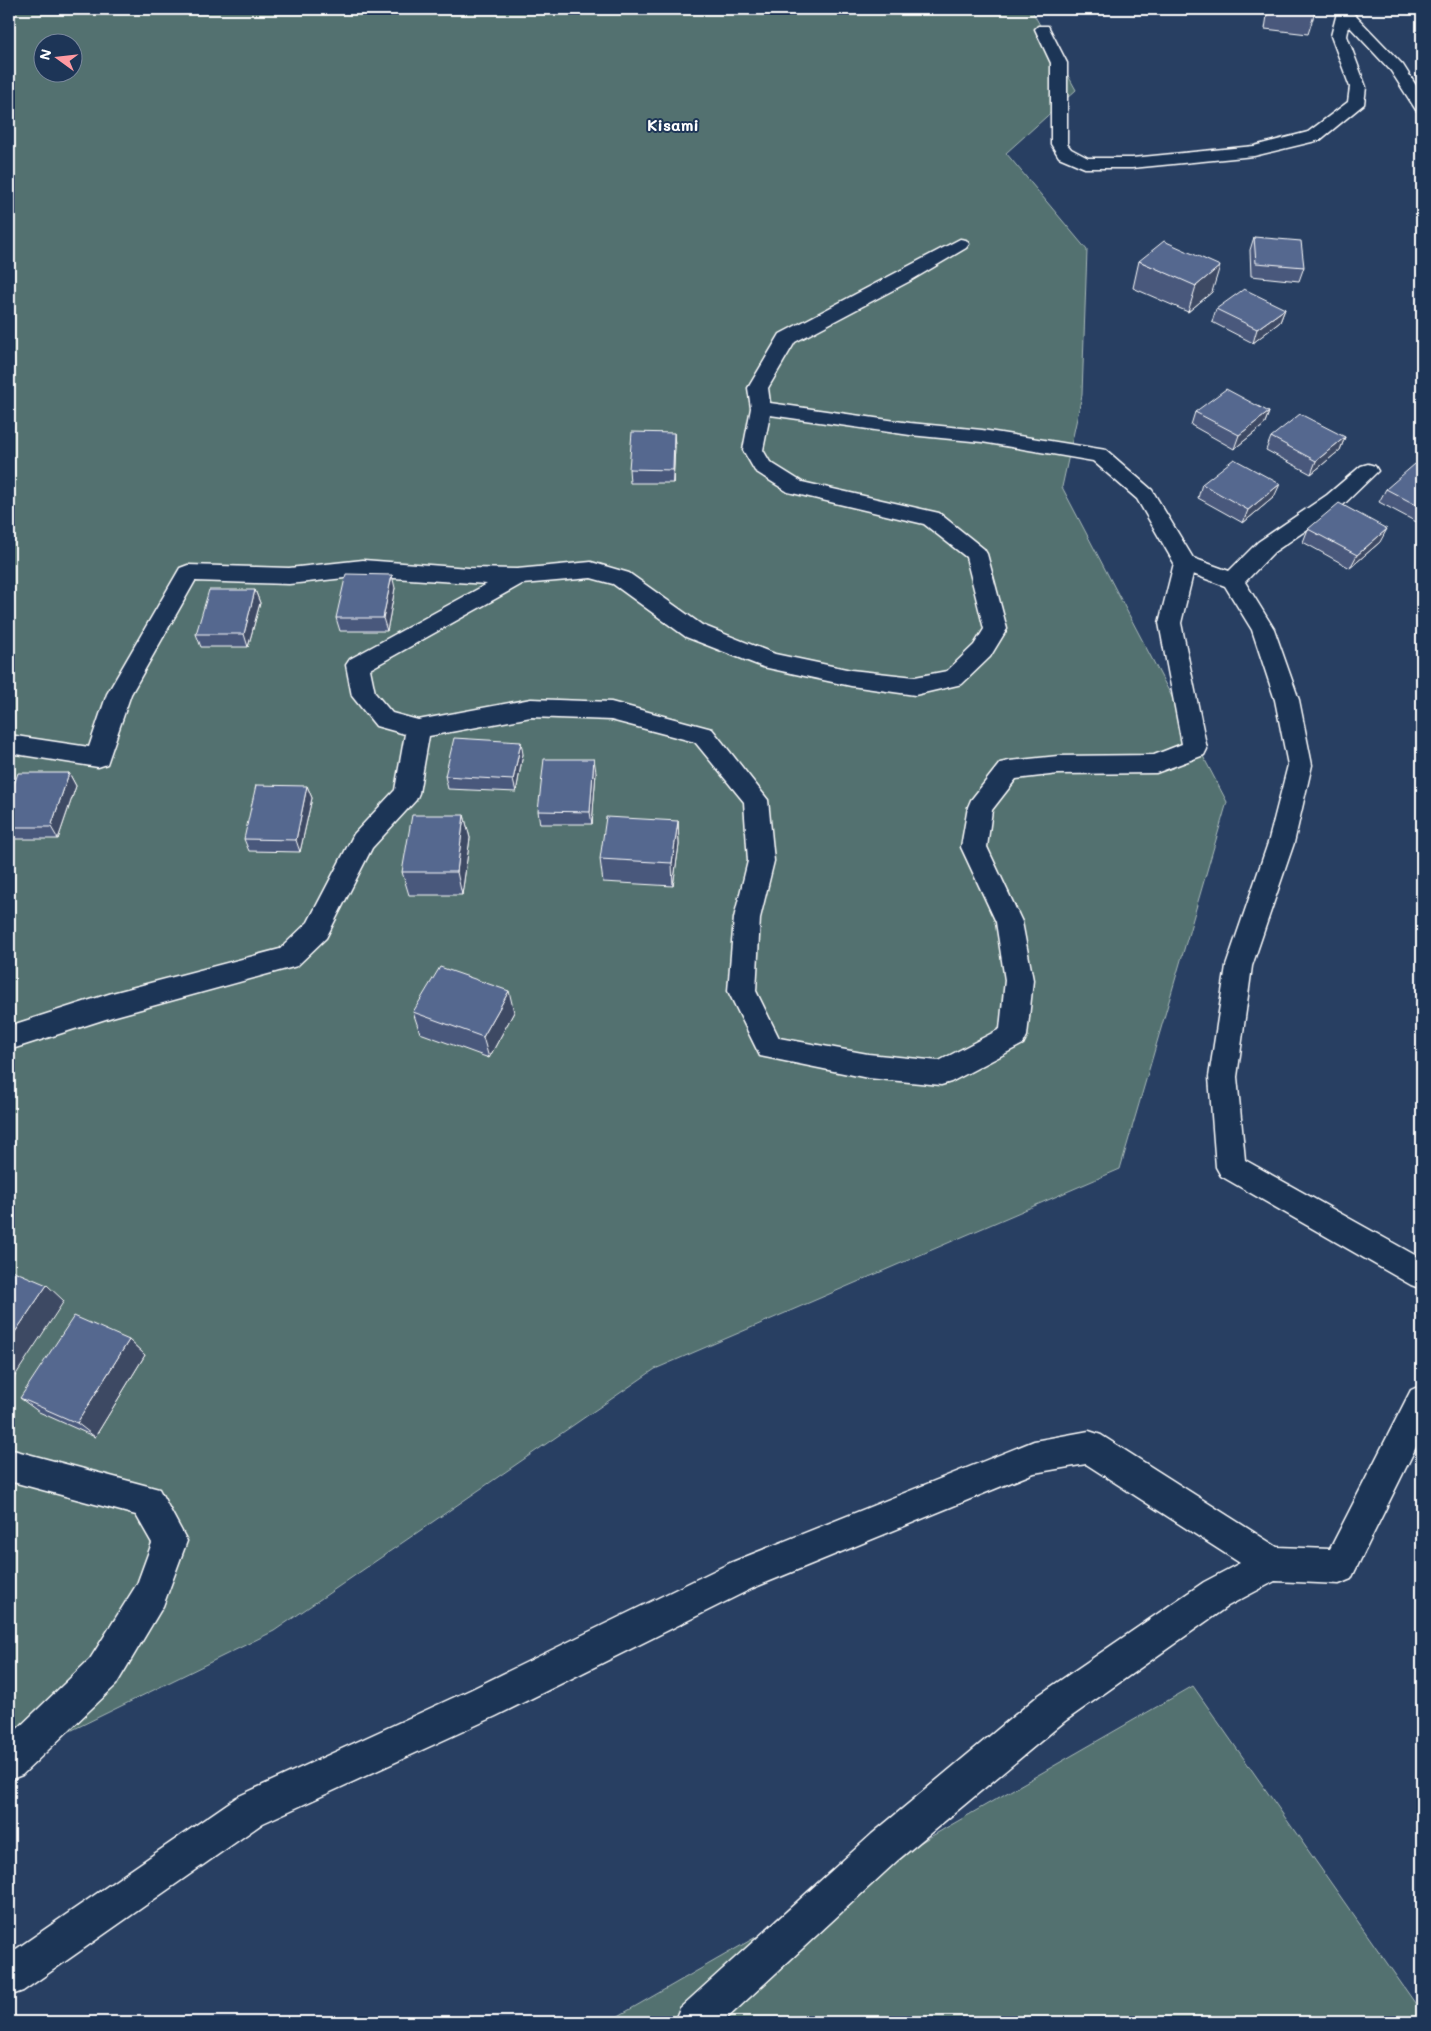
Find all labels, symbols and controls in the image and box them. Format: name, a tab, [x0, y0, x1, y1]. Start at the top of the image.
north arrow	[32, 32, 82, 82]
text: N	[34, 47, 56, 62]
district label: Kisami	[647, 114, 699, 135]

